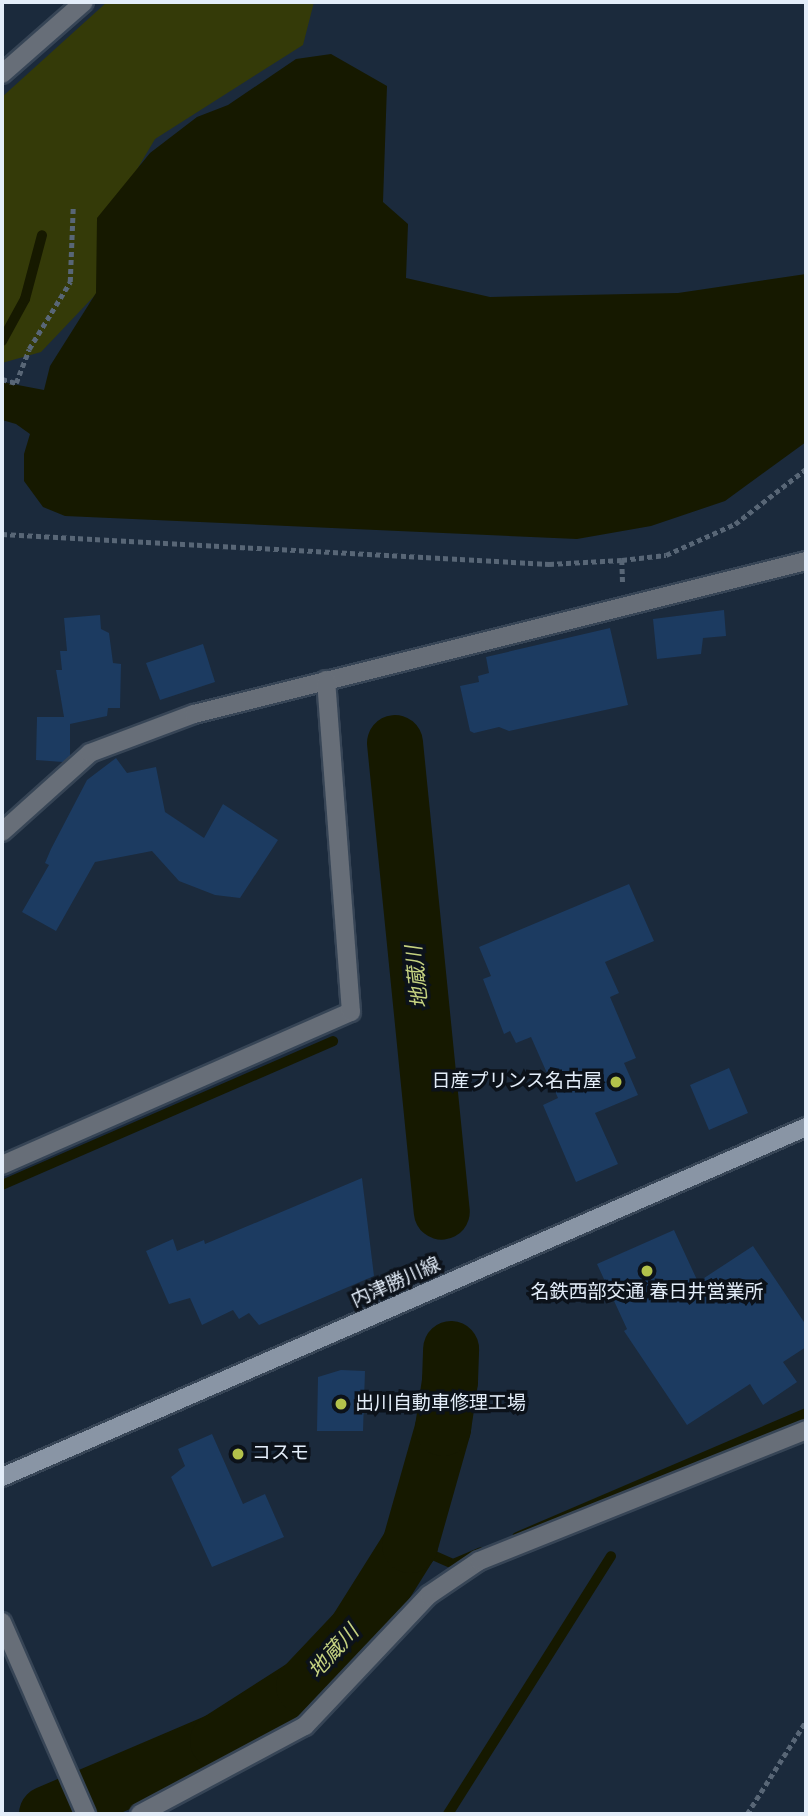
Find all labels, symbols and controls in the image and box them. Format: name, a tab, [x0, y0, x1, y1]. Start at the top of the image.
water label: 地蔵川	[402, 944, 434, 1010]
place label: 日産プリンス名古屋	[431, 1071, 602, 1093]
marker: 日産プリンス名古屋	[608, 1074, 624, 1090]
street label: 内津勝川線	[348, 1253, 444, 1313]
marker: 名鉄西部交通 春日井営業所	[639, 1263, 655, 1279]
place label: 名鉄西部交通 春日井営業所	[531, 1282, 763, 1304]
place label: 出川自動車修理工場	[355, 1393, 526, 1415]
marker: 出川自動車修理工場	[333, 1396, 349, 1412]
place label: コスモ	[252, 1443, 309, 1465]
marker: コスモ	[230, 1446, 246, 1462]
water label: 地蔵川	[304, 1620, 364, 1684]

